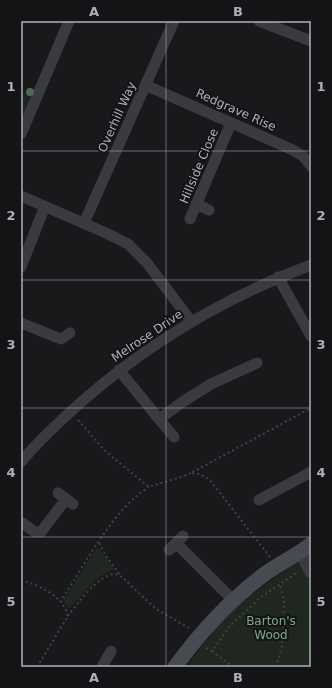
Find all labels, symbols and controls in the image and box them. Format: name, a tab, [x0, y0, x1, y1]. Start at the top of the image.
text: A	[89, 4, 99, 19]
text: B	[233, 4, 243, 19]
text: 1	[6, 79, 16, 94]
text: 1	[316, 79, 326, 94]
street label: Overhill Way	[95, 80, 139, 154]
street label: Redgrave Rise	[194, 86, 278, 134]
street label: Hillside Close	[177, 126, 221, 206]
text: 2	[6, 208, 16, 223]
text: 2	[316, 208, 326, 223]
street label: Melrose Drive	[109, 307, 185, 365]
text: 3	[6, 337, 16, 352]
text: 3	[316, 337, 326, 352]
text: 4	[6, 465, 16, 480]
text: 4	[316, 465, 326, 480]
text: 5	[6, 594, 16, 609]
text: 5	[316, 594, 326, 609]
park label: Barton's Wood	[246, 614, 296, 642]
text: A	[89, 670, 99, 685]
text: B	[233, 670, 243, 685]

